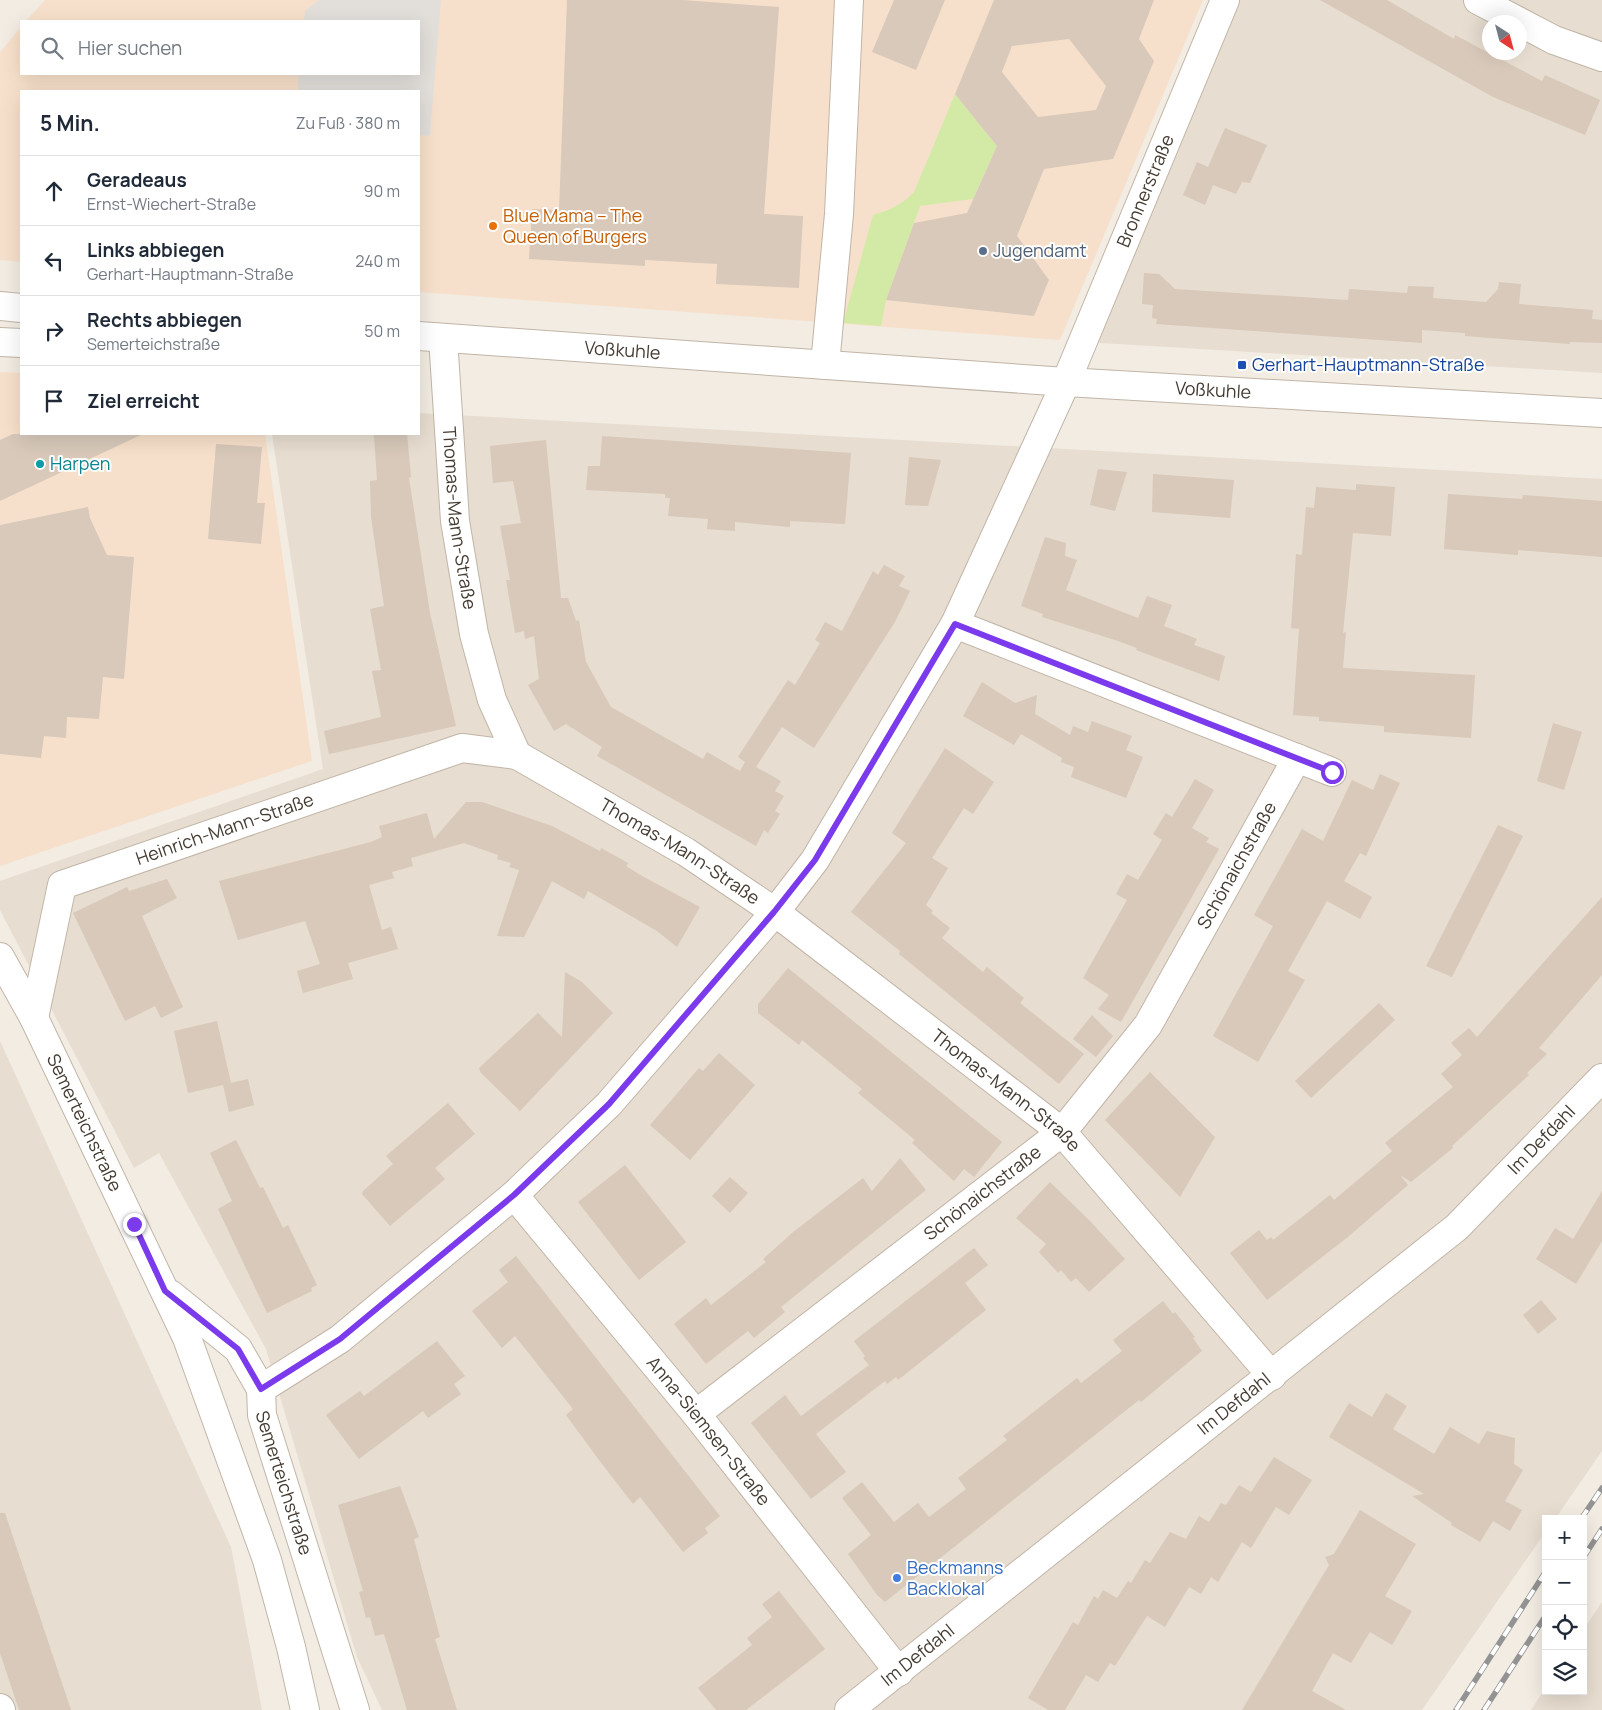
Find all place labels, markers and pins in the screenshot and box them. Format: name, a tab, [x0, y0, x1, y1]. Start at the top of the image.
place label: Blue Mama – The Queen of Burgers	[503, 203, 647, 248]
marker: Blue Mama – The Queen of Burgers	[487, 220, 499, 232]
place label: Jugendamt	[993, 238, 1087, 262]
marker: Jugendamt	[977, 245, 989, 257]
place label: Gerhart-Hauptmann-Straße	[1252, 352, 1484, 376]
marker: Gerhart-Hauptmann-Straße	[1236, 359, 1248, 371]
place label: Harpen	[50, 451, 110, 475]
marker: Harpen	[34, 458, 46, 470]
place label: Beckmanns Backlokal	[907, 1555, 1004, 1600]
marker: Beckmanns Backlokal	[891, 1572, 903, 1584]

